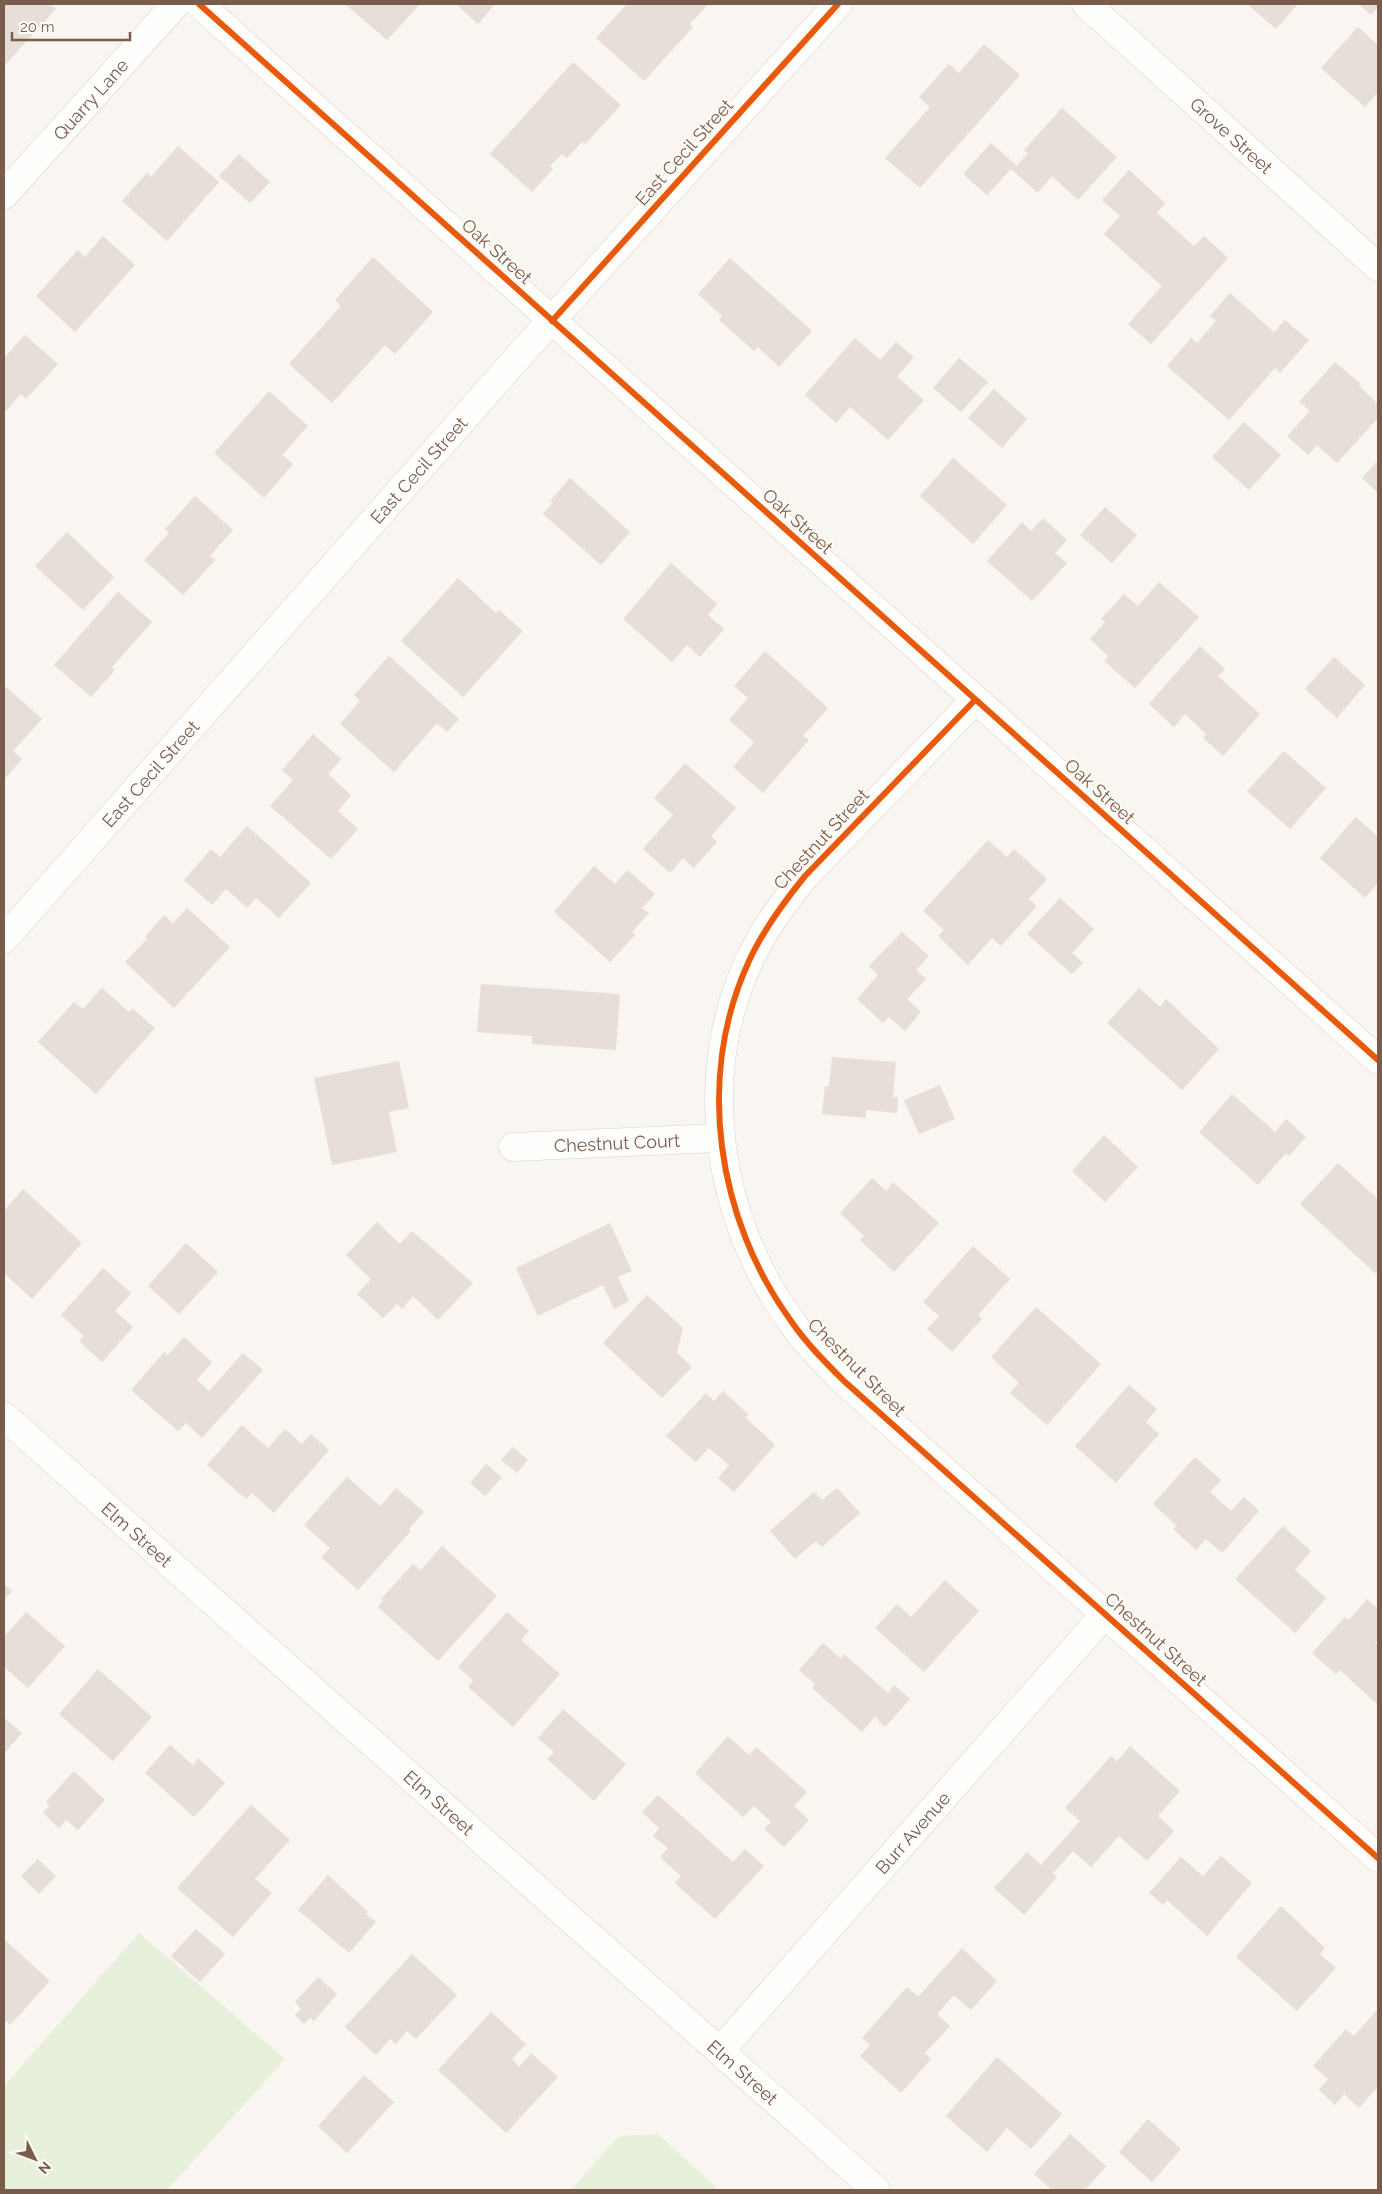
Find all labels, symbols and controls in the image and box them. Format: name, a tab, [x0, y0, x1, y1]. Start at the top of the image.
scale bar	[12, 10, 130, 42]
text: 20 m	[20, 18, 55, 36]
street label: Quarry Lane	[48, 54, 133, 144]
street label: Grove Street	[1186, 93, 1277, 178]
street label: East Cecil Street	[631, 95, 737, 209]
street label: Oak Street	[458, 214, 536, 288]
street label: East Cecil Street	[366, 412, 471, 528]
street label: Oak Street	[759, 484, 837, 558]
street label: East Cecil Street	[98, 716, 203, 831]
street label: Oak Street	[1061, 754, 1139, 828]
street label: Chestnut Street	[769, 784, 873, 894]
street label: Chestnut Court	[553, 1129, 680, 1156]
street label: Chestnut Street	[804, 1314, 910, 1420]
street label: Elm Street	[98, 1497, 177, 1571]
street label: Chestnut Street	[1101, 1588, 1211, 1690]
street label: Elm Street	[400, 1766, 479, 1839]
street label: Burr Avenue	[871, 1787, 954, 1878]
street label: Elm Street	[703, 2035, 782, 2109]
north arrow	[10, 2134, 60, 2184]
text: N	[35, 2158, 54, 2177]

